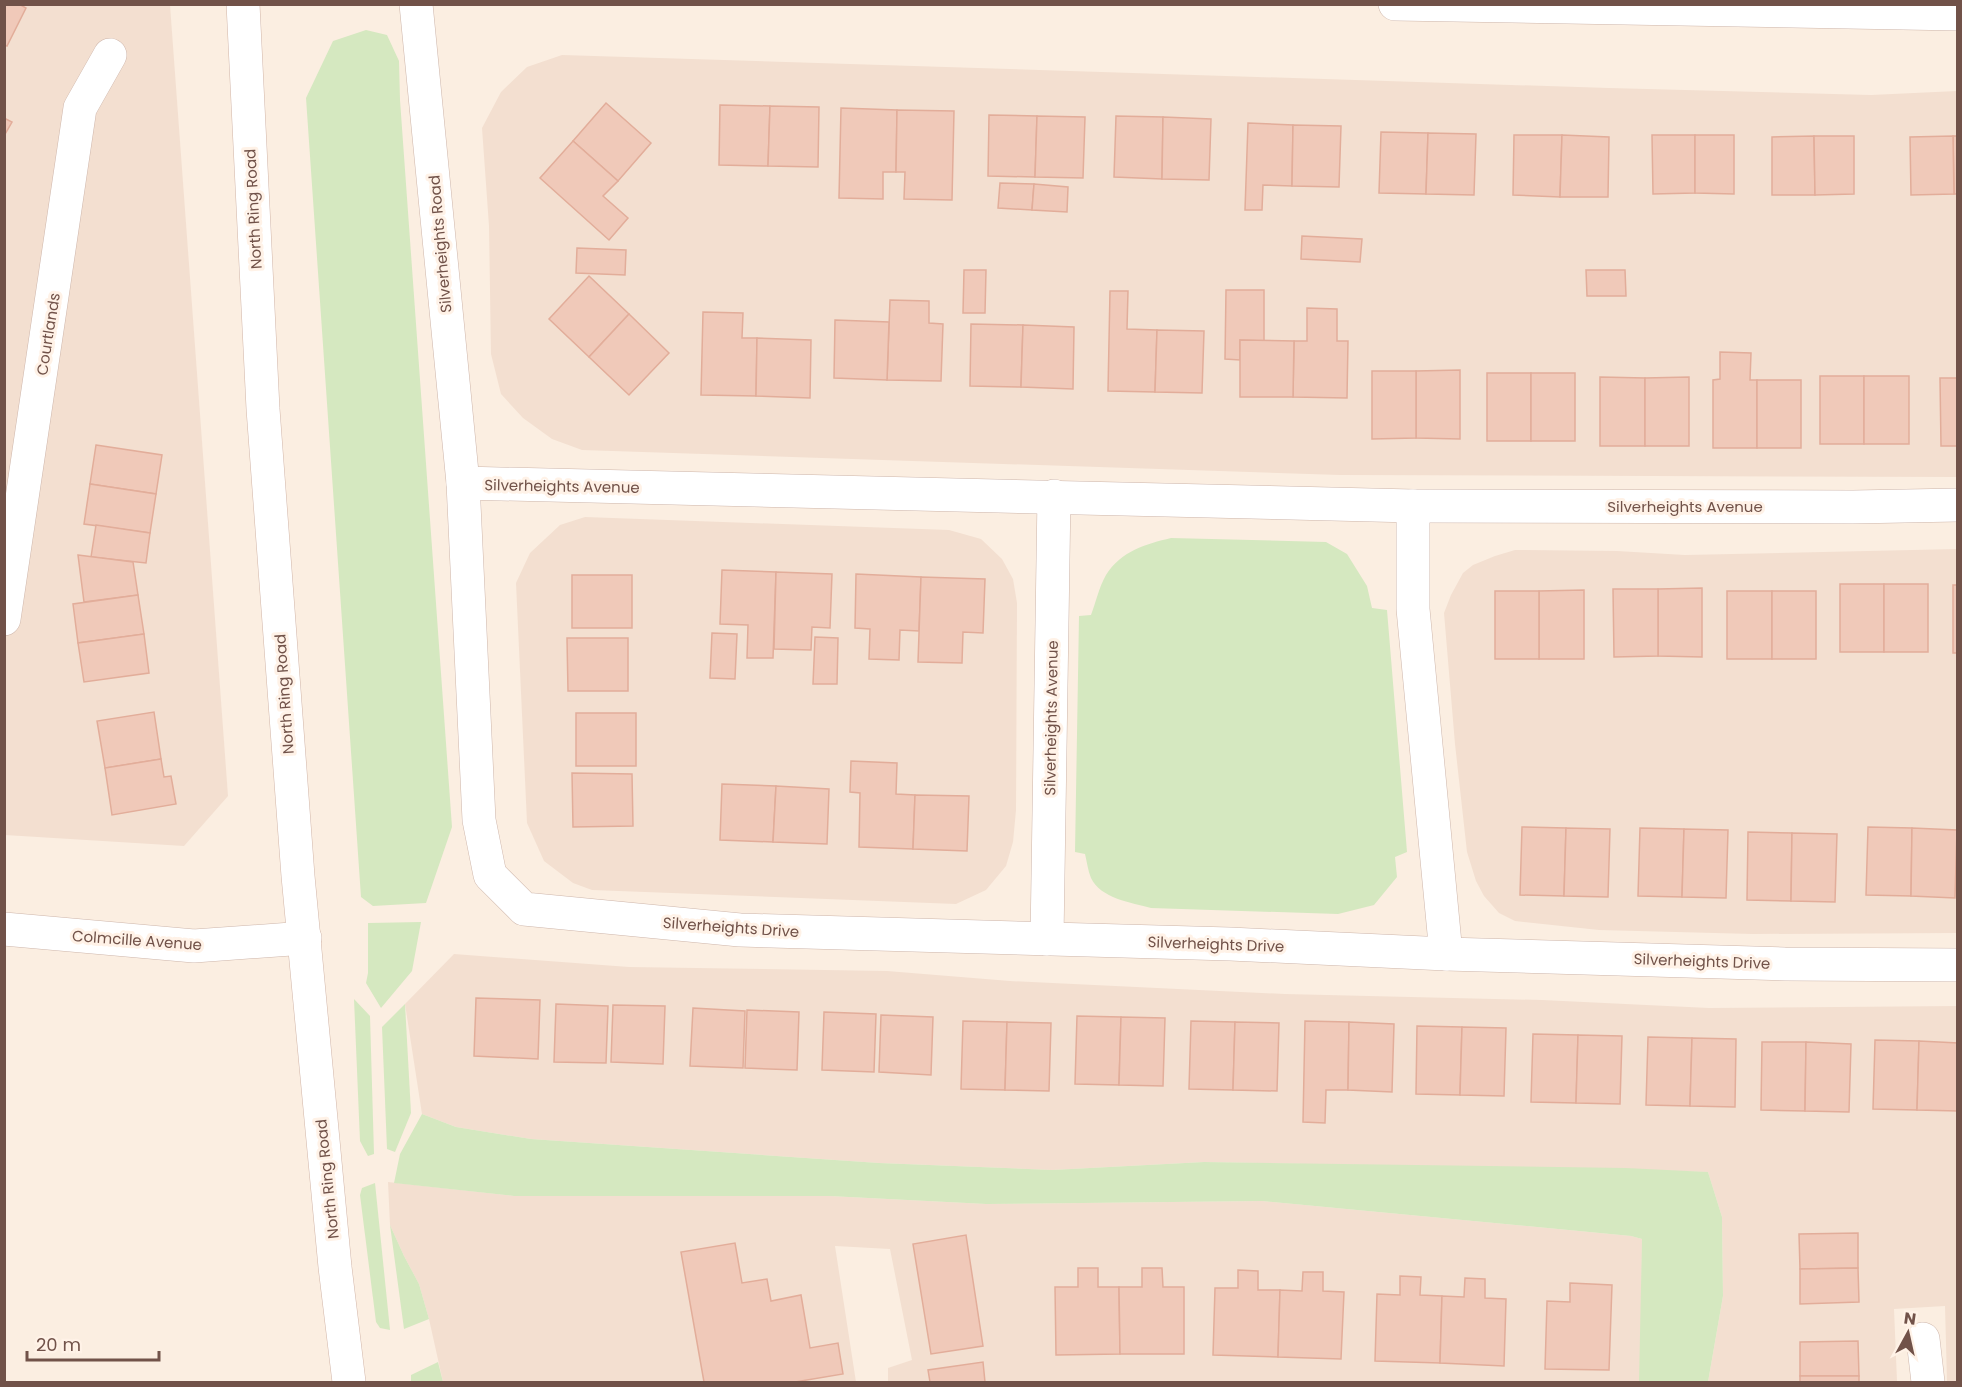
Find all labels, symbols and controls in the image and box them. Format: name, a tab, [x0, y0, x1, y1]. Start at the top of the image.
street label: North Ring Road	[239, 148, 267, 270]
street label: Silverheights Road	[424, 174, 456, 314]
street label: Courtlands	[31, 291, 65, 377]
street label: Silverheights Avenue	[484, 474, 640, 498]
street label: Silverheights Avenue	[1607, 496, 1763, 517]
street label: North Ring Road	[269, 633, 299, 755]
street label: Silverheights Avenue	[1039, 640, 1063, 796]
street label: Silverheights Drive	[662, 912, 800, 942]
street label: Colmcille Avenue	[71, 925, 203, 955]
street label: Silverheights Drive	[1147, 931, 1285, 957]
street label: Silverheights Drive	[1633, 948, 1771, 974]
street label: North Ring Road	[310, 1118, 344, 1240]
north arrow	[1878, 1303, 1938, 1363]
text: N	[1902, 1306, 1918, 1331]
scale bar	[27, 1324, 159, 1362]
text: 20 m	[36, 1332, 81, 1357]

